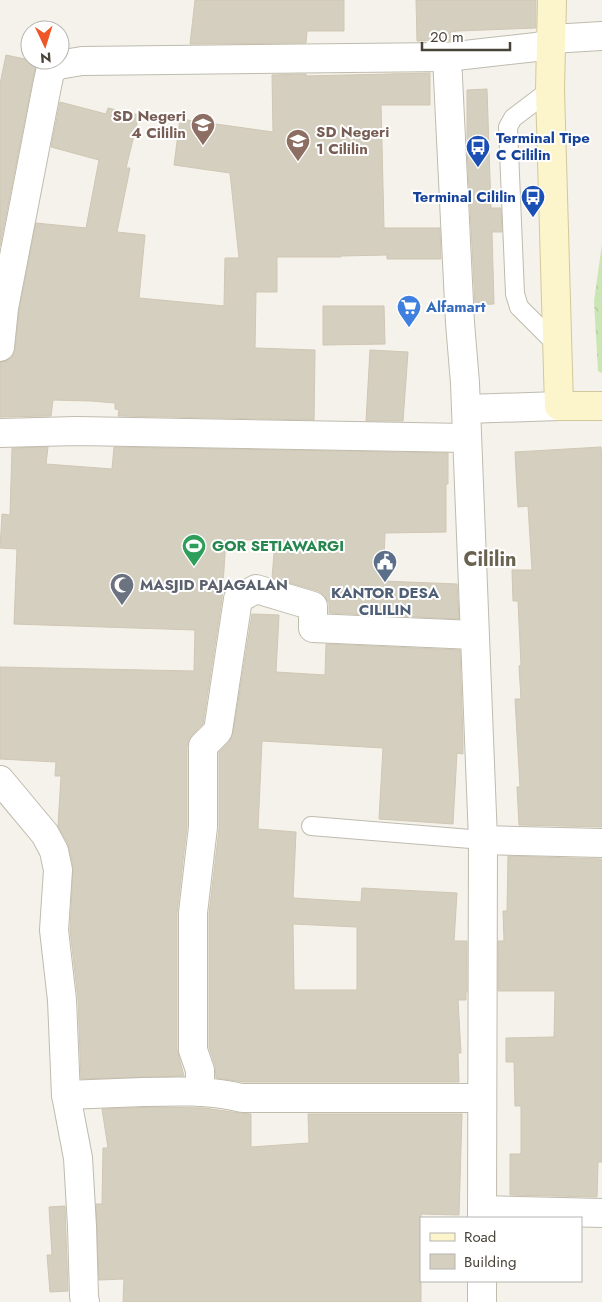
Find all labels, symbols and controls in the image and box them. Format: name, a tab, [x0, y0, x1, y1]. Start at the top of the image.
north arrow	[20, 20, 70, 70]
scale bar	[422, 20, 510, 52]
text: 20 m	[430, 26, 464, 48]
text: N	[40, 48, 52, 68]
place label: SD Negeri 4 Cililin	[113, 105, 186, 144]
school or university icon: SD Negeri 4 Cililin	[190, 112, 216, 146]
place label: SD Negeri 1 Cililin	[316, 121, 389, 160]
place label: Terminal Tipe C Cililin	[496, 127, 590, 166]
school or university icon: SD Negeri 1 Cililin	[285, 128, 311, 162]
bus stop icon: Terminal Tipe C Cililin	[465, 134, 491, 168]
bus stop icon: Terminal Cililin	[520, 184, 546, 218]
place label: Terminal Cililin	[413, 186, 516, 208]
supermarket icon: Alfamart	[396, 294, 422, 328]
place label: Alfamart	[425, 296, 486, 318]
sports icon: GOR SETIAWARGI	[181, 533, 207, 567]
place label: GOR SETIAWARGI	[212, 535, 344, 557]
district label: Cililin	[464, 545, 516, 574]
public building icon: KANTOR DESA CILILIN	[372, 549, 398, 583]
mosque icon: MASJID PAJAGALAN	[109, 572, 135, 606]
place label: MASJID PAJAGALAN	[140, 574, 288, 596]
place label: KANTOR DESA CILILIN	[331, 582, 440, 621]
legend	[420, 1217, 582, 1282]
text: Road	[464, 1226, 496, 1248]
text: Building	[464, 1251, 516, 1273]

